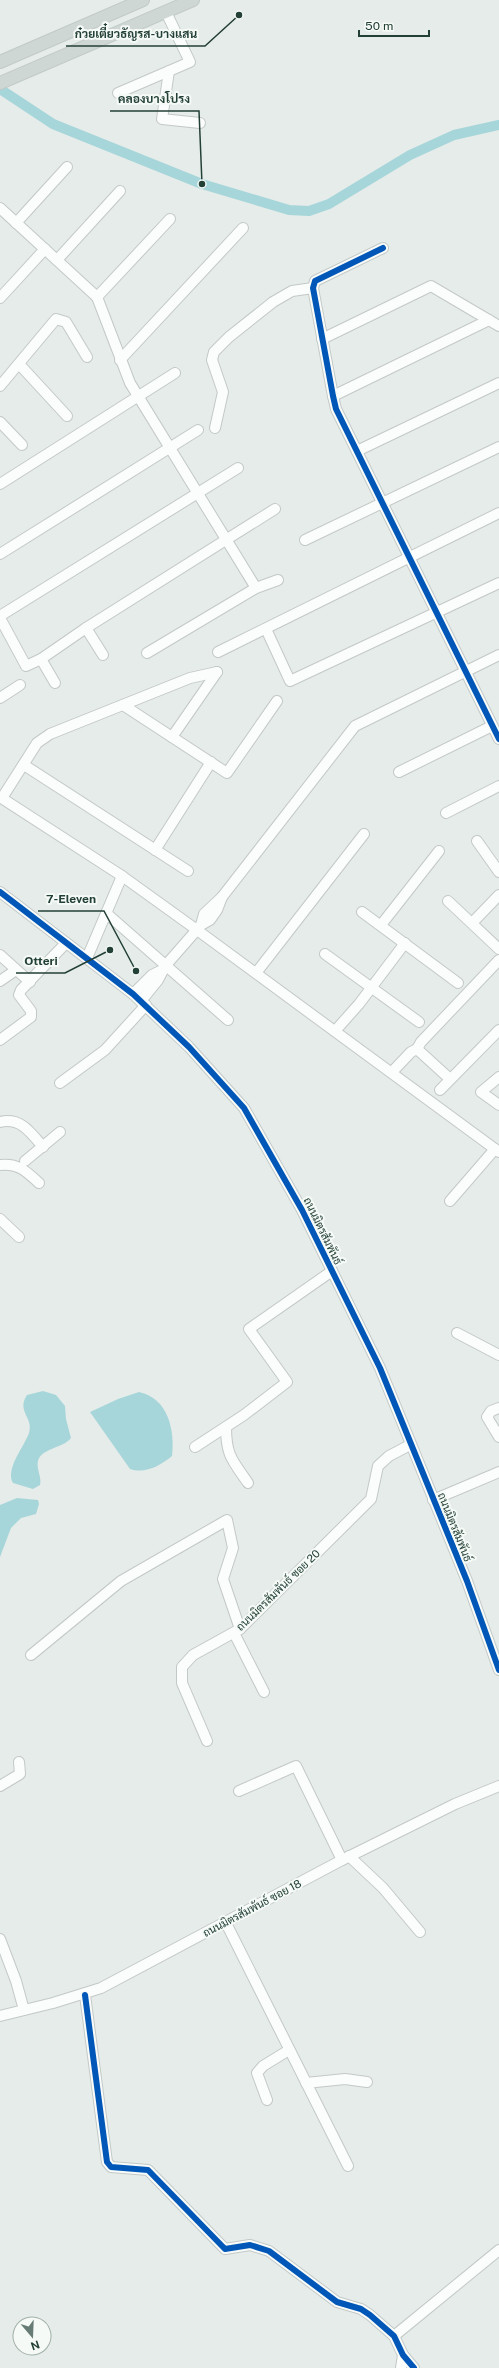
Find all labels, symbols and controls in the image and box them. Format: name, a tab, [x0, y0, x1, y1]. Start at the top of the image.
scale bar	[359, 12, 429, 38]
text: 50 m	[365, 19, 393, 33]
callout: ก๋วยเตี๋ยวธัญรส-บางแสน	[66, 22, 205, 46]
text: ก๋วยเตี๋ยวธัญรส-บางแสน	[75, 23, 198, 41]
callout: คลองบางโปรง	[110, 87, 199, 111]
text: คลองบางโปรง	[118, 91, 190, 106]
callout: 7-Eleven	[38, 887, 104, 911]
text: 7-Eleven	[46, 892, 96, 906]
callout: Otteri	[16, 949, 65, 973]
text: Otteri	[24, 954, 58, 968]
street label: ถนนมิตรสัมพันธ์	[302, 1195, 346, 1267]
street label: ถนนมิตรสัมพันธ์	[436, 1490, 476, 1563]
street label: ถนนมิตรสัมพันธ์ ซอย 20	[232, 1545, 322, 1633]
street label: ถนนมิตรสัมพันธ์ ซอย 18	[200, 1875, 303, 1939]
north arrow	[12, 2316, 52, 2356]
text: N	[29, 2338, 41, 2353]

